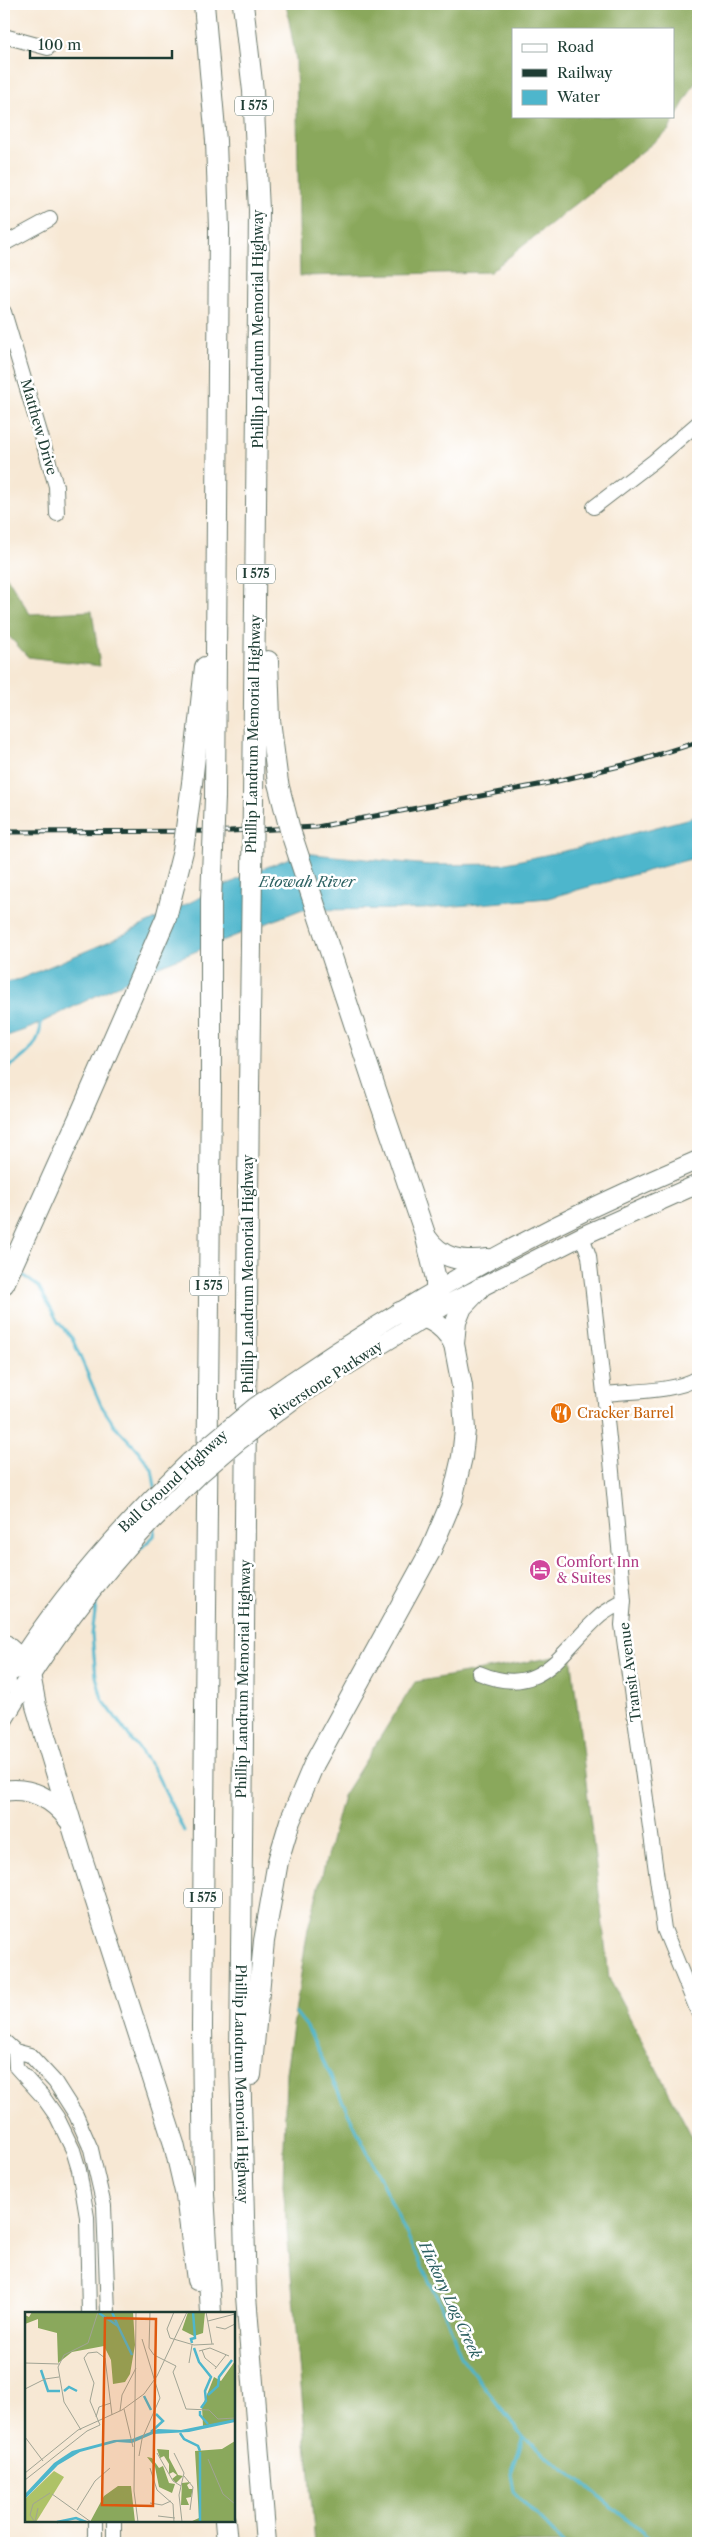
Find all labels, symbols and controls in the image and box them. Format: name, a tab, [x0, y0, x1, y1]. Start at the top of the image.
scale bar	[30, 28, 172, 60]
legend	[512, 28, 674, 118]
text: 100 m	[38, 35, 81, 54]
text: Road	[557, 37, 594, 56]
text: Railway	[557, 63, 613, 82]
text: Water	[556, 87, 601, 106]
road number: I 575	[235, 96, 273, 115]
street label: Phillip Landrum Memorial Highway	[249, 209, 267, 449]
street label: Matthew Drive	[17, 377, 61, 477]
road number: I 575	[237, 564, 275, 584]
street label: Phillip Landrum Memorial Highway	[242, 614, 264, 854]
water label: Etowah River	[258, 872, 356, 891]
street label: Phillip Landrum Memorial Highway	[239, 1154, 257, 1394]
road number: I 575	[190, 1276, 228, 1295]
street label: Riverstone Parkway	[266, 1337, 386, 1423]
restaurant icon: Cracker Barrel	[549, 1401, 573, 1425]
place label: Cracker Barrel	[577, 1404, 674, 1422]
street label: Ball Ground Highway	[115, 1426, 231, 1536]
place label: Comfort Inn & Suites	[556, 1553, 639, 1587]
hotel icon: Comfort Inn & Suites	[528, 1558, 552, 1582]
street label: Phillip Landrum Memorial Highway	[232, 1559, 254, 1799]
street label: Transit Avenue	[615, 1621, 645, 1723]
road number: I 575	[184, 1889, 222, 1908]
street label: Phillip Landrum Memorial Highway	[231, 1964, 253, 2204]
water label: Hickory Log Creek	[415, 2237, 486, 2362]
inset map	[25, 2312, 235, 2522]

